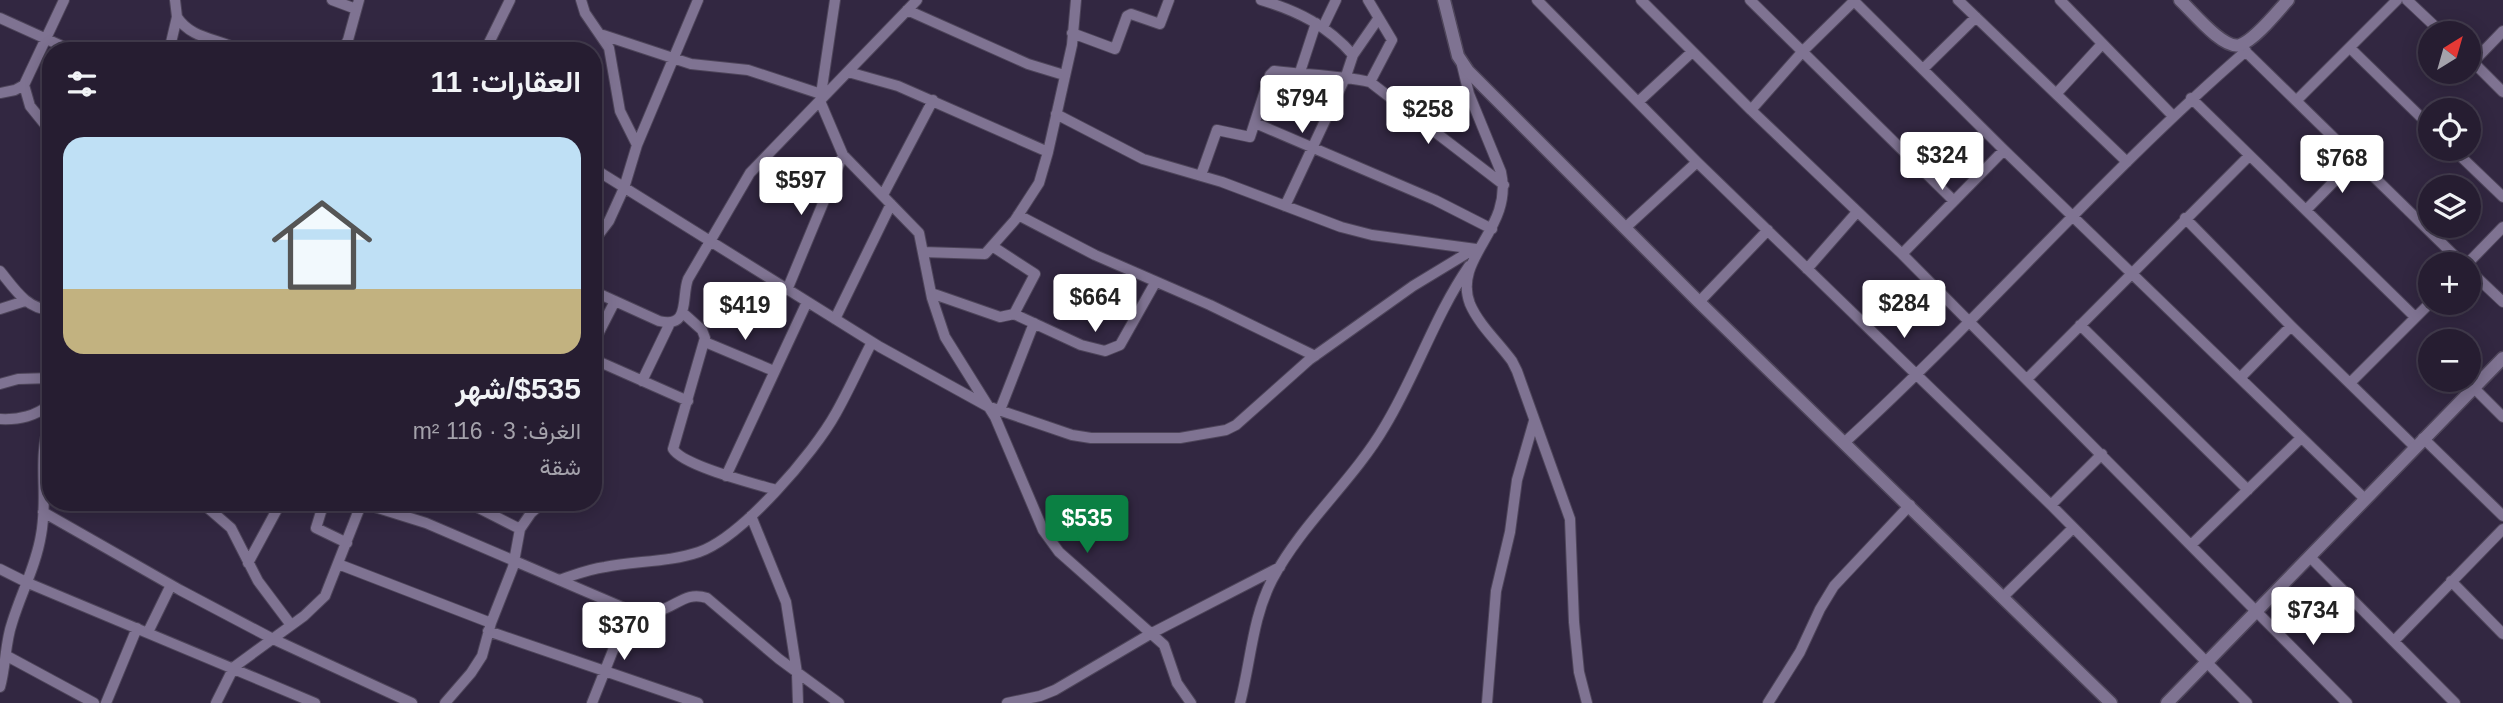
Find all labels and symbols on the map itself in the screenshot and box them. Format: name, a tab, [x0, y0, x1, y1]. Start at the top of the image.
north arrow	[2418, 21, 2482, 84]
pin: $794	[1261, 76, 1343, 135]
pin: $258	[1387, 86, 1469, 146]
pin: $324	[1901, 132, 1983, 192]
pin: $768	[2301, 136, 2383, 195]
pin: $597	[760, 158, 842, 217]
pin: $664	[1054, 274, 1136, 334]
pin: $284	[1863, 280, 1945, 340]
pin: $419	[704, 282, 786, 342]
pin: $535	[1046, 496, 1128, 555]
pin: $734	[2272, 588, 2354, 647]
pin: $370	[583, 602, 665, 662]

